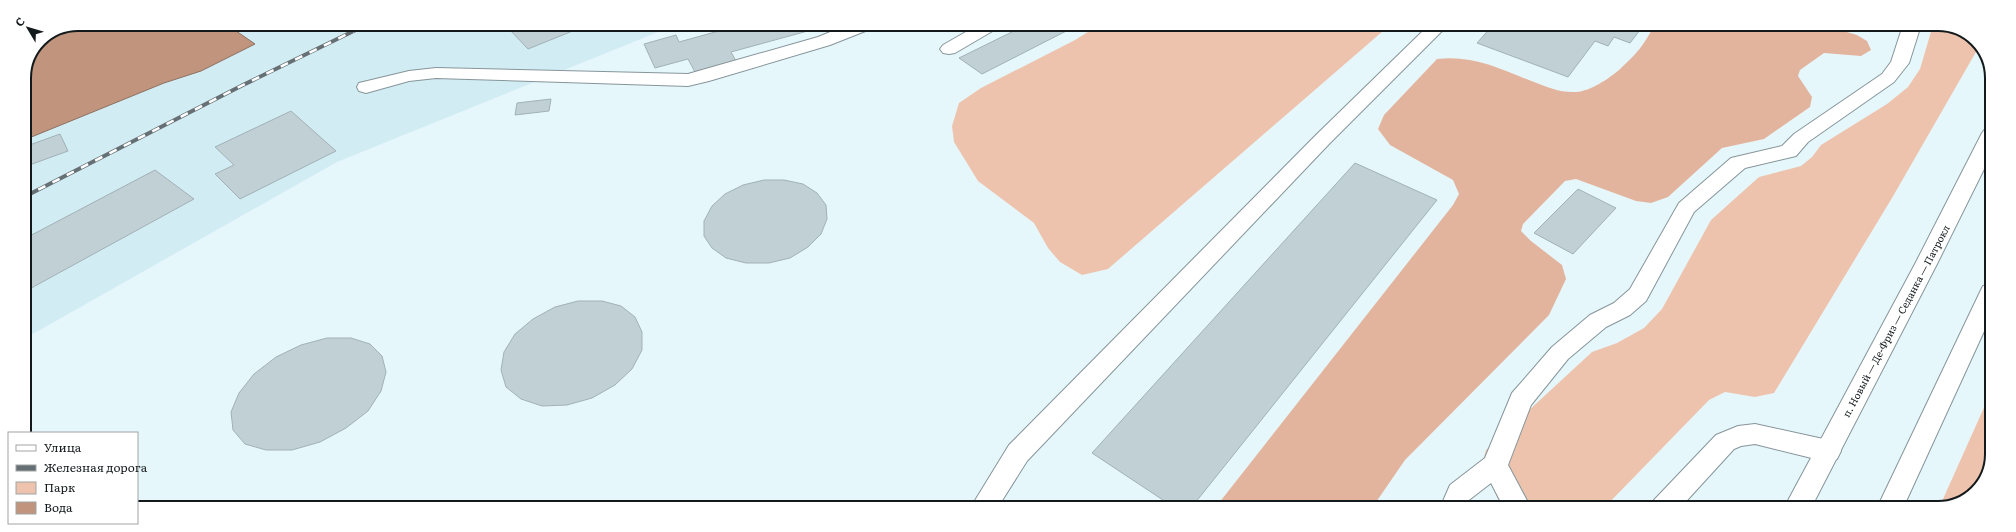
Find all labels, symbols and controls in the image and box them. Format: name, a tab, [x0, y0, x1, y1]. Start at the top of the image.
north arrow	[8, 8, 48, 48]
text: С	[11, 13, 28, 29]
street label: п. Новый — Де-Фриз — Седанка — Патрокл	[1838, 222, 1953, 420]
legend	[8, 432, 138, 524]
text: Улица	[44, 438, 82, 456]
text: Железная дорога	[44, 458, 148, 476]
text: Парк	[44, 478, 75, 496]
text: Вода	[44, 498, 73, 516]

